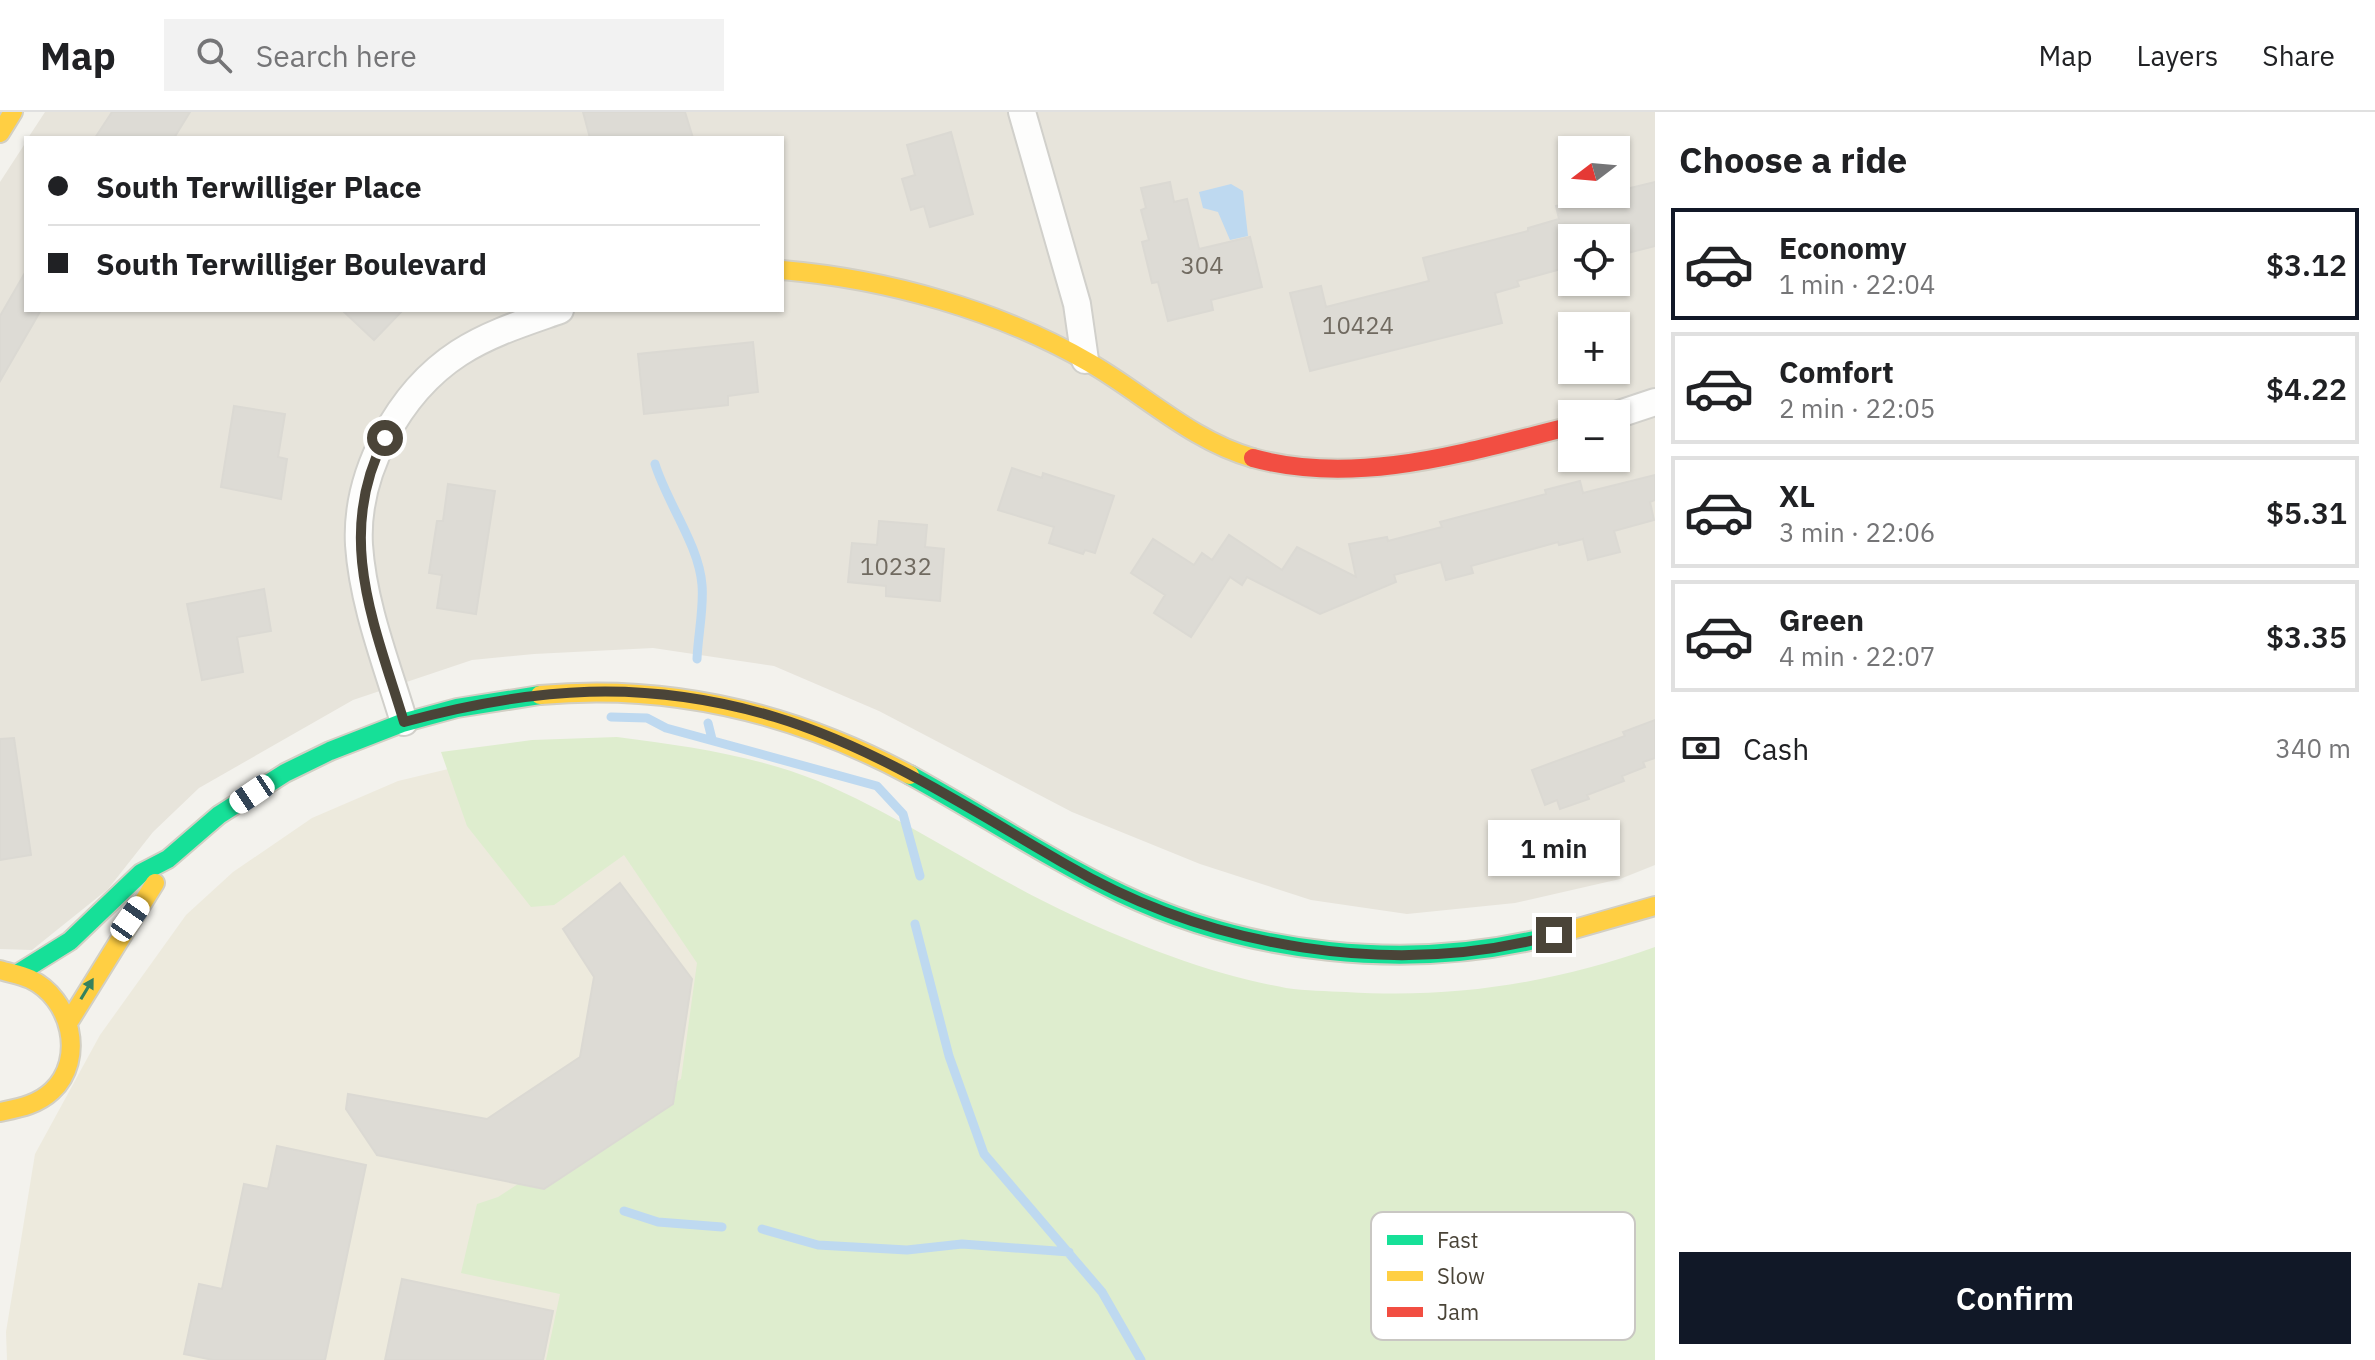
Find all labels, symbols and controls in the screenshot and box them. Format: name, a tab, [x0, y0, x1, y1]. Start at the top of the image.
search box	[164, 19, 724, 91]
text: Map	[40, 31, 116, 80]
icon: search	[192, 33, 236, 77]
text: Search here	[256, 36, 417, 75]
text: Map	[2038, 37, 2092, 74]
text: Layers	[2136, 37, 2218, 74]
text: Share	[2262, 37, 2335, 74]
north arrow	[1558, 136, 1630, 208]
map controls	[1558, 136, 1630, 472]
text: Choose a ride	[1679, 136, 1907, 183]
text: South Terwilliger Place	[96, 167, 422, 206]
button: locate	[1558, 224, 1630, 296]
icon: car	[1683, 228, 1755, 300]
text: Economy	[1779, 228, 1907, 267]
text: South Terwilliger Boulevard	[96, 244, 487, 283]
text: $3.12	[2266, 245, 2347, 284]
house number: 304	[1180, 249, 1224, 281]
text: 1 min · 22:04	[1779, 267, 1935, 301]
house number: 10424	[1322, 309, 1394, 341]
button: +	[1558, 312, 1630, 384]
icon: car	[1683, 352, 1755, 424]
text: Comfort	[1779, 352, 1894, 391]
text: $4.22	[2266, 369, 2347, 408]
text: 2 min · 22:05	[1779, 391, 1935, 425]
button: −	[1558, 400, 1630, 472]
route start	[367, 420, 403, 456]
icon: car	[1683, 476, 1755, 548]
text: XL	[1779, 476, 1815, 515]
text: $5.31	[2266, 493, 2347, 532]
text: 3 min · 22:06	[1779, 515, 1935, 549]
house number: 10232	[860, 550, 932, 582]
icon: car	[1683, 600, 1755, 672]
text: Green	[1779, 600, 1864, 639]
text: $3.35	[2266, 617, 2347, 656]
text: 4 min · 22:07	[1779, 639, 1935, 673]
icon: cash	[1679, 726, 1723, 770]
text: Cash	[1743, 729, 1809, 768]
text: 340 m	[2275, 731, 2351, 765]
car	[225, 771, 279, 817]
callout: 1 min	[1488, 819, 1620, 875]
text: 1 min	[1520, 831, 1588, 865]
car	[106, 892, 154, 946]
route end	[1536, 917, 1572, 953]
one-way arrow	[80, 978, 94, 1000]
legend	[1371, 1212, 1635, 1340]
text: Fast	[1437, 1225, 1478, 1254]
button: Confirm	[1679, 1252, 2351, 1344]
text: Slow	[1437, 1261, 1485, 1290]
text: Jam	[1437, 1297, 1479, 1326]

